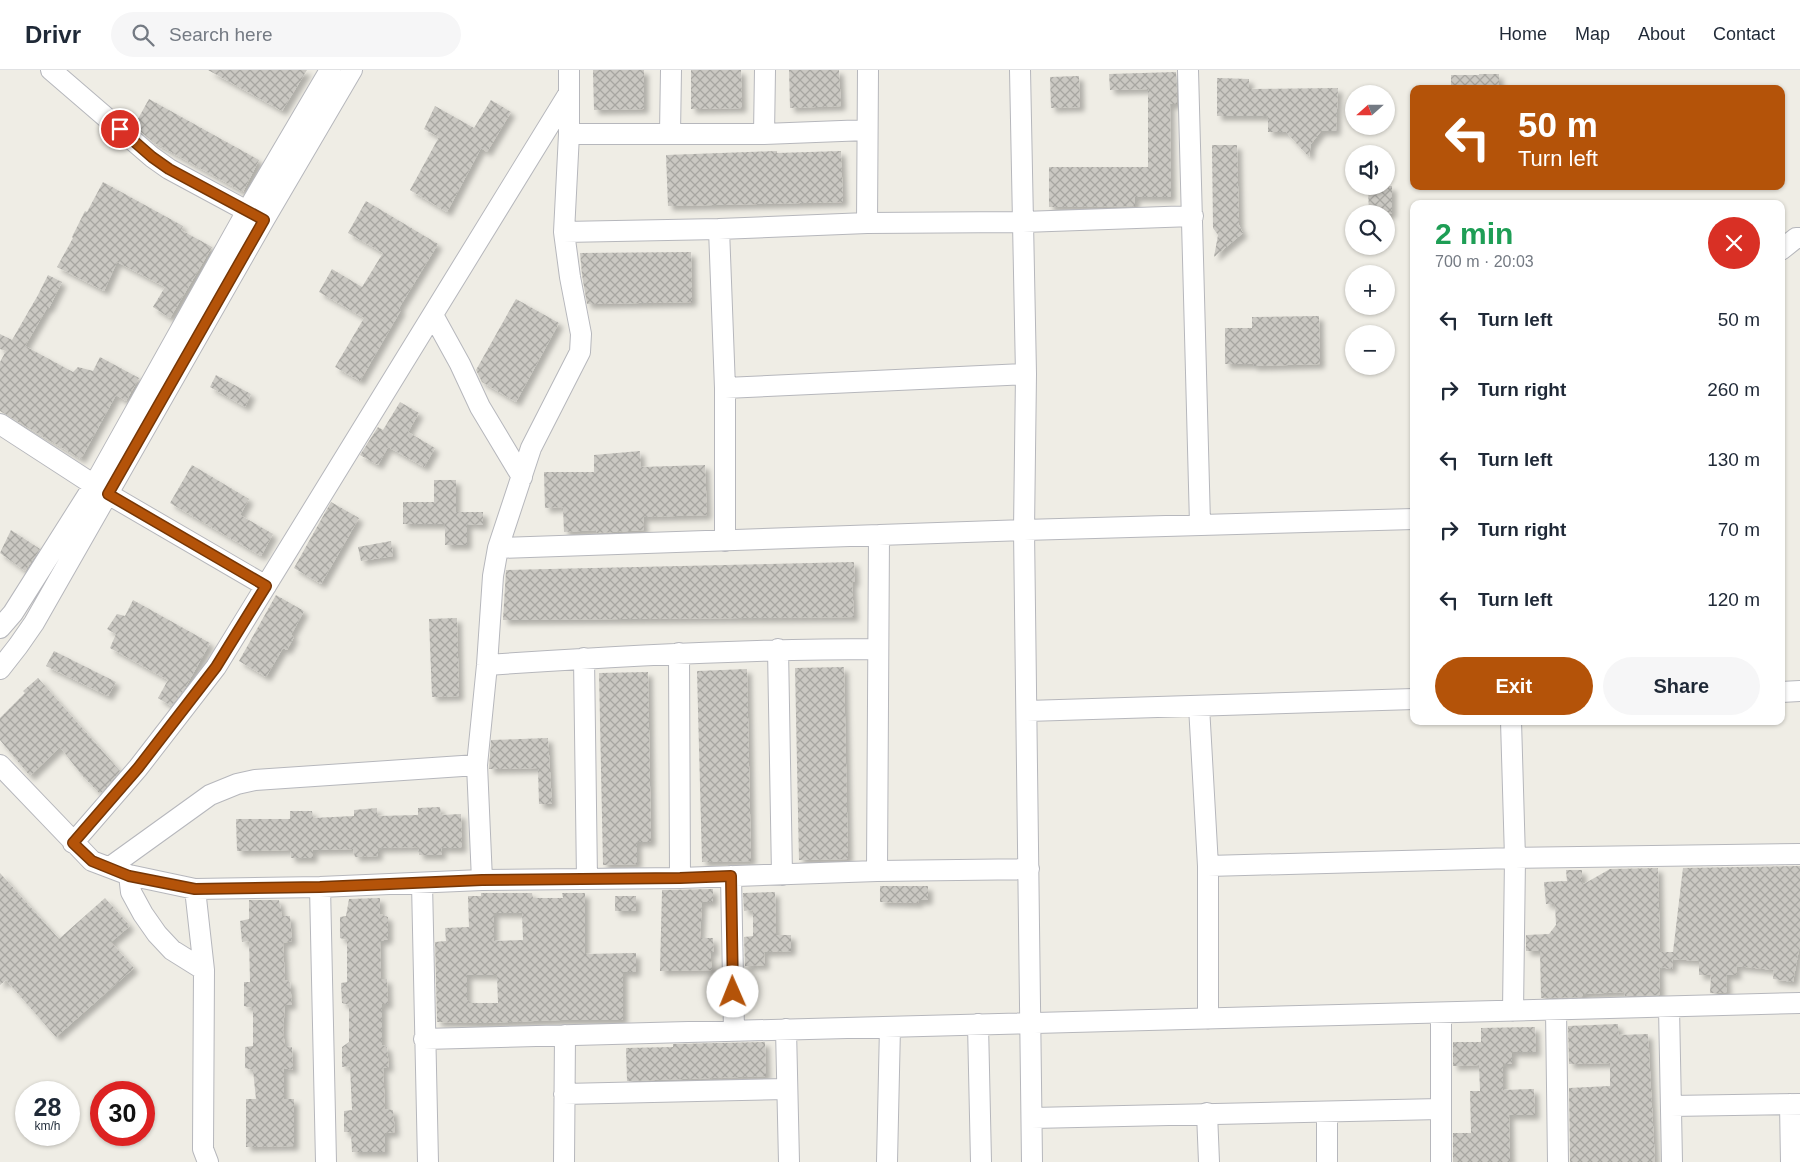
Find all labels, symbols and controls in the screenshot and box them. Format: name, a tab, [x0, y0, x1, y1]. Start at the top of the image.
search box	[111, 12, 461, 57]
text: Drivr	[25, 21, 81, 48]
icon: search	[129, 21, 157, 49]
text: Search here	[169, 24, 273, 45]
text: Home	[1499, 24, 1547, 44]
text: Map	[1575, 24, 1610, 44]
text: About	[1638, 24, 1685, 44]
text: Contact	[1713, 24, 1775, 44]
north arrow	[1345, 85, 1395, 135]
map controls	[1345, 85, 1395, 375]
icon: left	[1435, 105, 1500, 170]
text: 50 m	[1518, 105, 1598, 144]
pin	[99, 108, 141, 150]
icon: arrive	[106, 115, 134, 143]
button: sound	[1345, 145, 1395, 195]
text: Turn left	[1518, 146, 1598, 171]
button: search	[1345, 205, 1395, 255]
text: 2 min	[1435, 217, 1513, 250]
button: close	[1708, 217, 1760, 269]
text: 700 m · 20:03	[1435, 253, 1534, 270]
button: +	[1345, 265, 1395, 315]
icon: left	[1435, 306, 1463, 334]
text: Turn left	[1478, 309, 1553, 330]
text: 50 m	[1718, 309, 1760, 330]
button: −	[1345, 325, 1395, 375]
icon: right	[1435, 376, 1463, 404]
text: Turn right	[1478, 379, 1566, 400]
text: 260 m	[1707, 379, 1760, 400]
icon: left	[1435, 446, 1463, 474]
text: Turn left	[1478, 449, 1553, 470]
text: 130 m	[1707, 449, 1760, 470]
icon: right	[1435, 516, 1463, 544]
text: Turn right	[1478, 519, 1566, 540]
text: 70 m	[1718, 519, 1760, 540]
icon: left	[1435, 586, 1463, 614]
text: Turn left	[1478, 589, 1553, 610]
text: 120 m	[1707, 589, 1760, 610]
button: Exit	[1435, 657, 1593, 715]
button: Share	[1603, 657, 1760, 715]
position arrow	[706, 965, 758, 1017]
speed limit sign: 30	[90, 1081, 155, 1146]
text: 28	[34, 1093, 61, 1121]
text: km/h	[34, 1119, 61, 1133]

